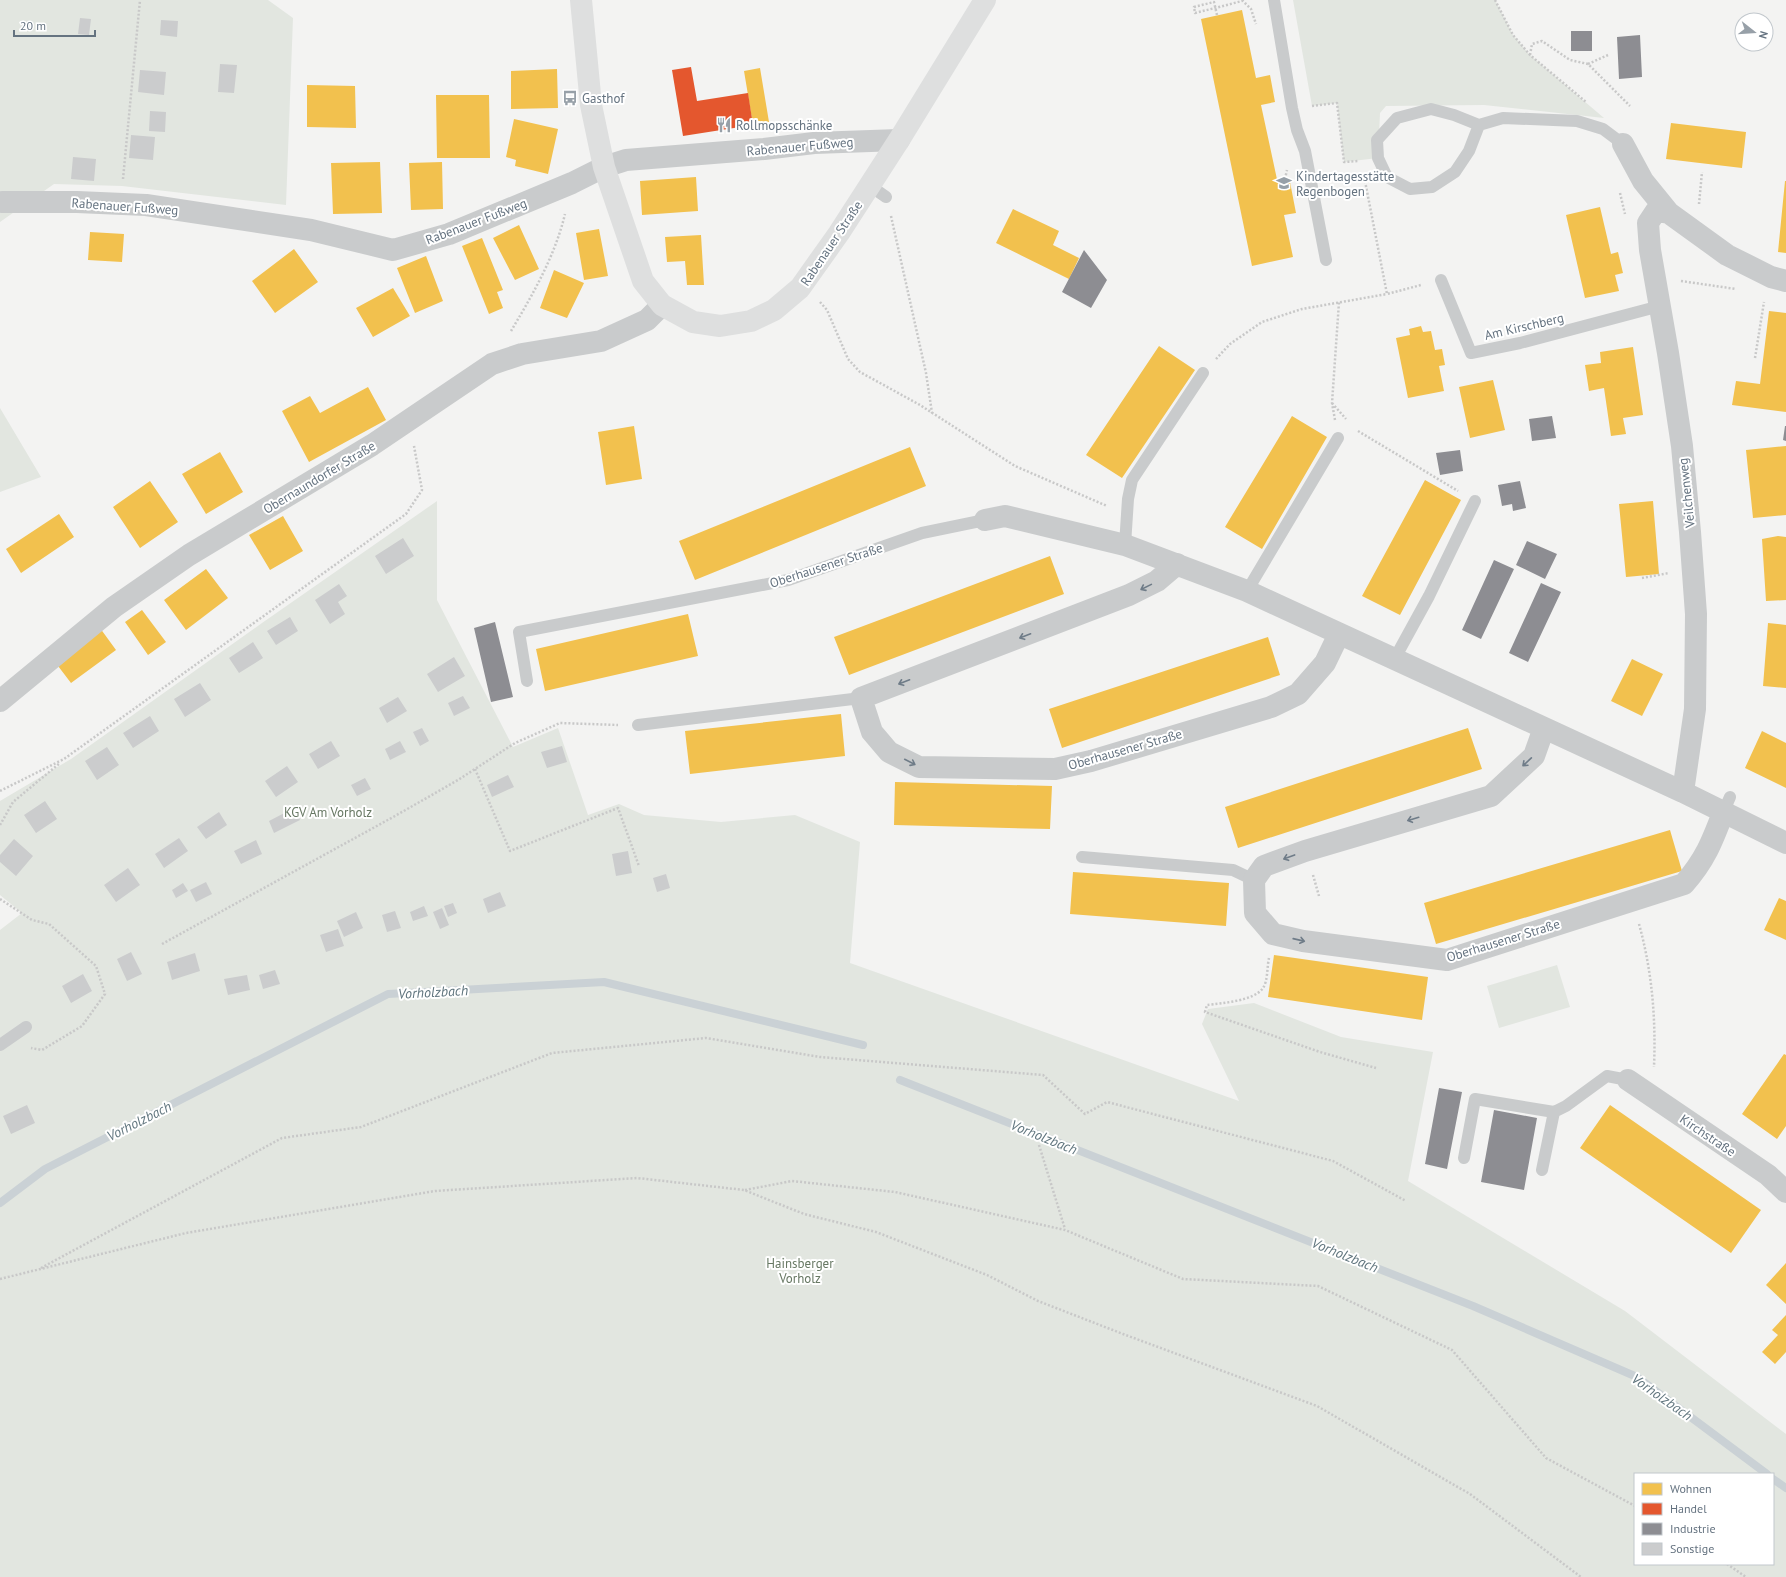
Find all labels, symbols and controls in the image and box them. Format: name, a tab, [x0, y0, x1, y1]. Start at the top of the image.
scale bar	[14, 12, 95, 38]
north arrow	[1734, 12, 1774, 52]
text: 20 m	[20, 18, 46, 33]
text: N	[1756, 29, 1771, 40]
bus stop icon: Gasthof	[561, 89, 579, 107]
place label: Gasthof	[582, 90, 625, 107]
restaurant icon: Rollmopsschänke	[715, 116, 733, 134]
place label: Rollmopsschänke	[736, 117, 832, 134]
street label: Rabenauer Fußweg	[746, 133, 854, 160]
place label: Kindertagesstätte Regenbogen	[1296, 168, 1394, 200]
school or university icon: Kindertagesstätte Regenbogen	[1275, 174, 1293, 192]
street label: Rabenauer Fußweg	[71, 194, 179, 219]
street label: Rabenauer Fußweg	[423, 194, 529, 249]
street label: Rabenauer Straße	[797, 197, 866, 289]
street label: Am Kirschberg	[1483, 309, 1565, 344]
street label: Obernaundorfer Straße	[260, 437, 378, 518]
street label: Veilchenweg	[1674, 457, 1699, 530]
street label: Oberhausener Straße	[768, 539, 885, 592]
one-way arrow	[1140, 584, 1152, 591]
one-way arrow	[1019, 632, 1031, 640]
one-way arrow	[898, 679, 910, 687]
street label: Oberhausener Straße	[1066, 725, 1184, 774]
one-way arrow	[1522, 758, 1532, 767]
one-way arrow	[903, 759, 915, 767]
park label: KGV Am Vorholz	[284, 804, 372, 821]
one-way arrow	[1407, 816, 1420, 823]
one-way arrow	[1284, 854, 1296, 862]
street label: Oberhausener Straße	[1444, 915, 1562, 966]
one-way arrow	[1292, 936, 1305, 944]
water label: Vorholzbach	[397, 981, 469, 1003]
water label: Vorholzbach	[104, 1097, 174, 1145]
street label: Kirchstraße	[1676, 1111, 1739, 1160]
water label: Vorholzbach	[1008, 1116, 1080, 1158]
water label: Vorholzbach	[1309, 1234, 1381, 1276]
park label: Hainsberger Vorholz	[766, 1255, 834, 1287]
water label: Vorholzbach	[1628, 1369, 1696, 1425]
legend	[1634, 1473, 1774, 1565]
text: Wohnen	[1670, 1481, 1712, 1496]
text: Handel	[1670, 1501, 1707, 1516]
text: Industrie	[1670, 1521, 1716, 1536]
text: Sonstige	[1670, 1541, 1714, 1556]

